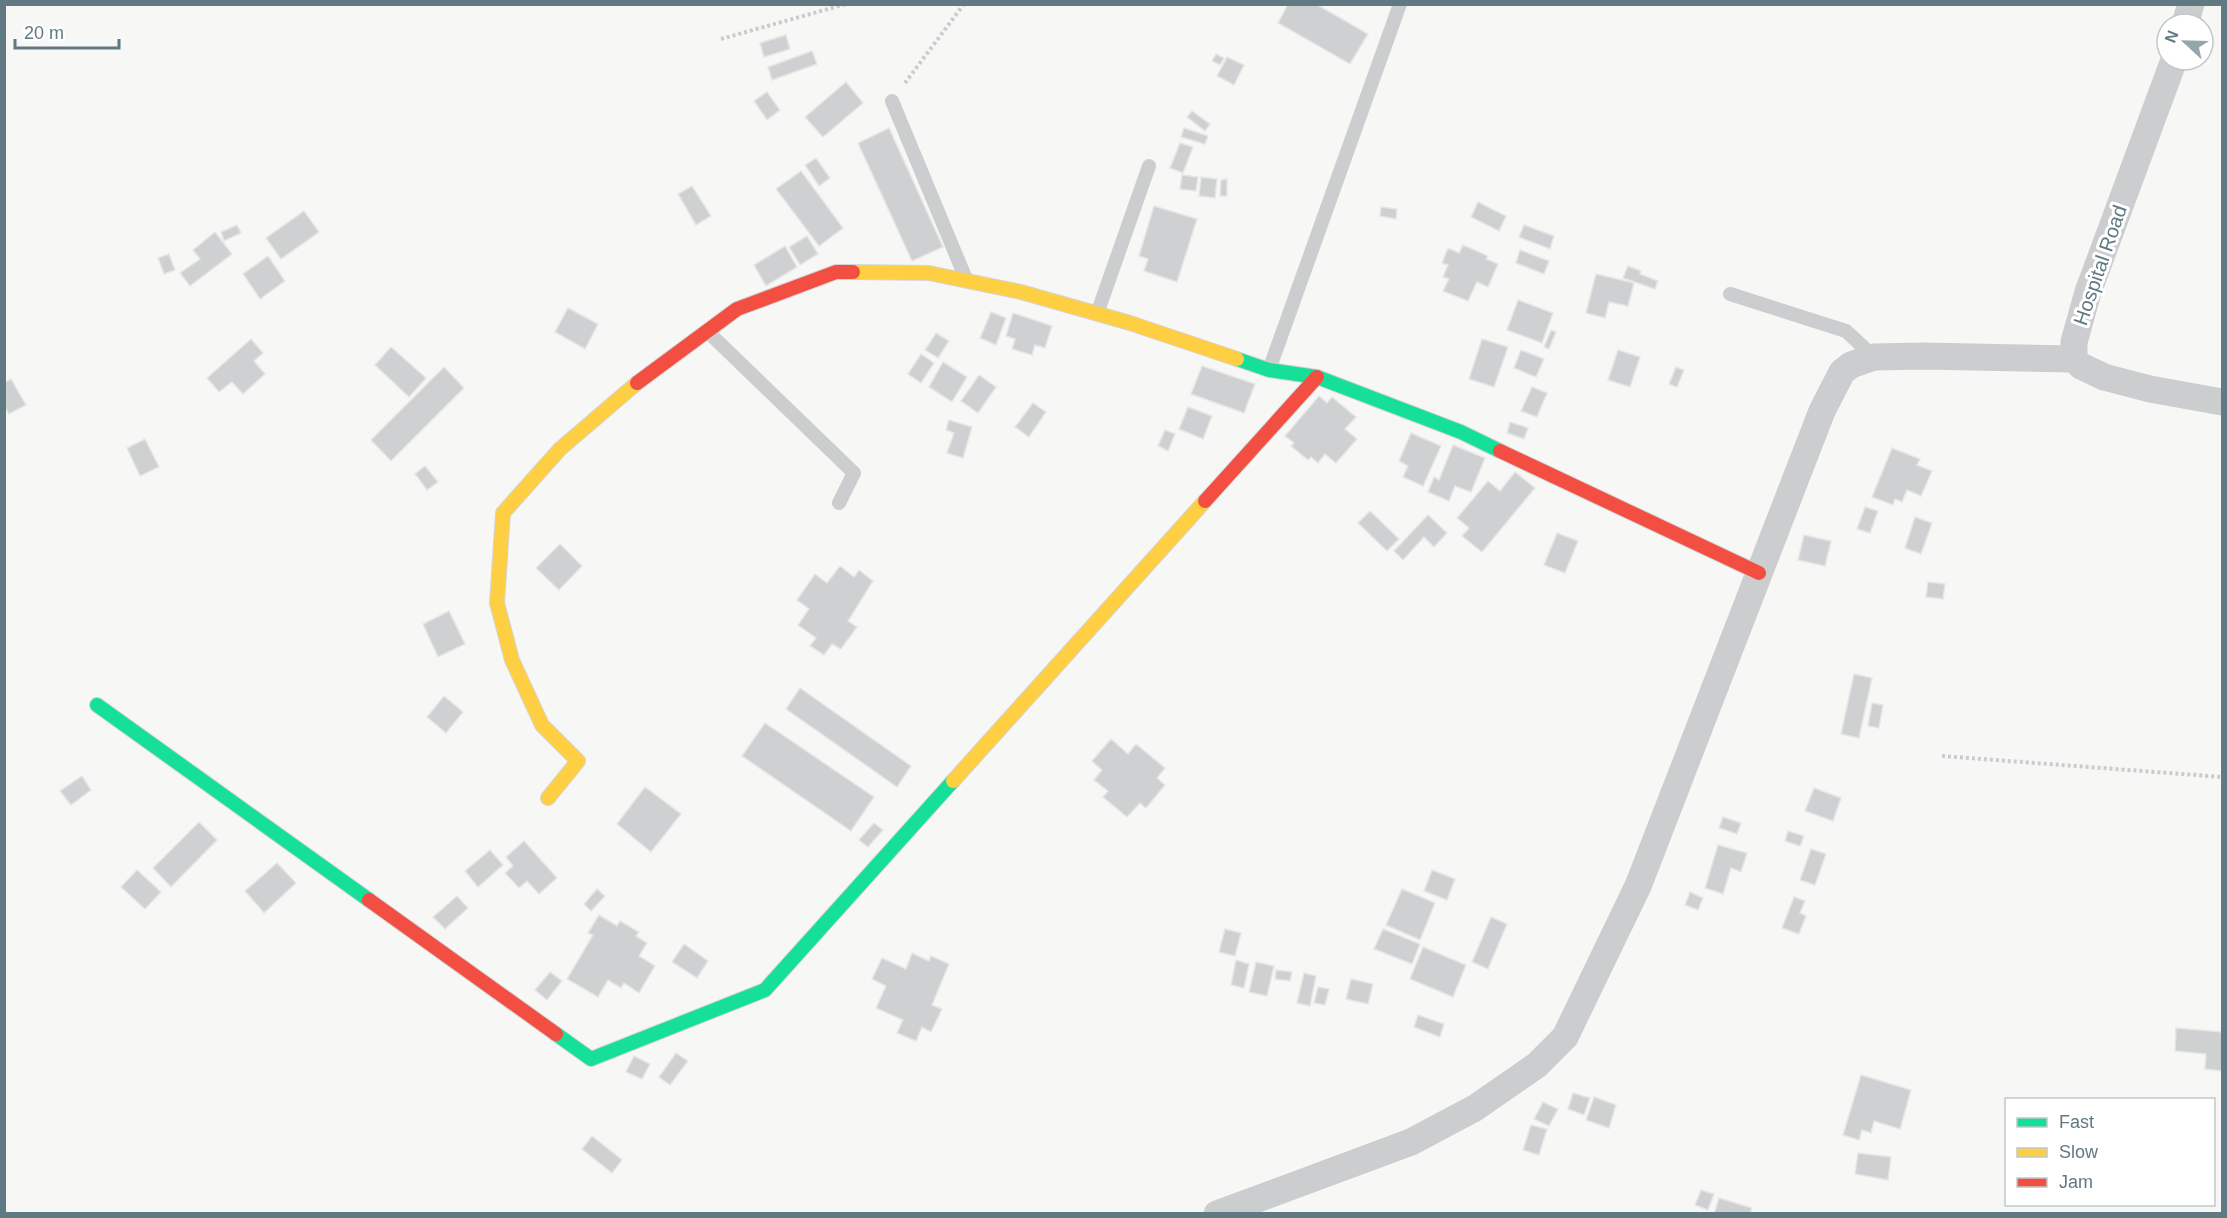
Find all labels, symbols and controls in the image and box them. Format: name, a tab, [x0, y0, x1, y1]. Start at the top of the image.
scale bar	[15, 12, 118, 50]
north arrow	[2155, 12, 2215, 72]
text: 20 m	[24, 23, 64, 43]
text: N	[2162, 28, 2182, 45]
street label: Hospital Road	[2069, 202, 2131, 328]
legend	[2005, 1098, 2215, 1206]
text: Fast	[2059, 1112, 2094, 1132]
text: Slow	[2059, 1142, 2099, 1162]
text: Jam	[2059, 1172, 2093, 1192]

